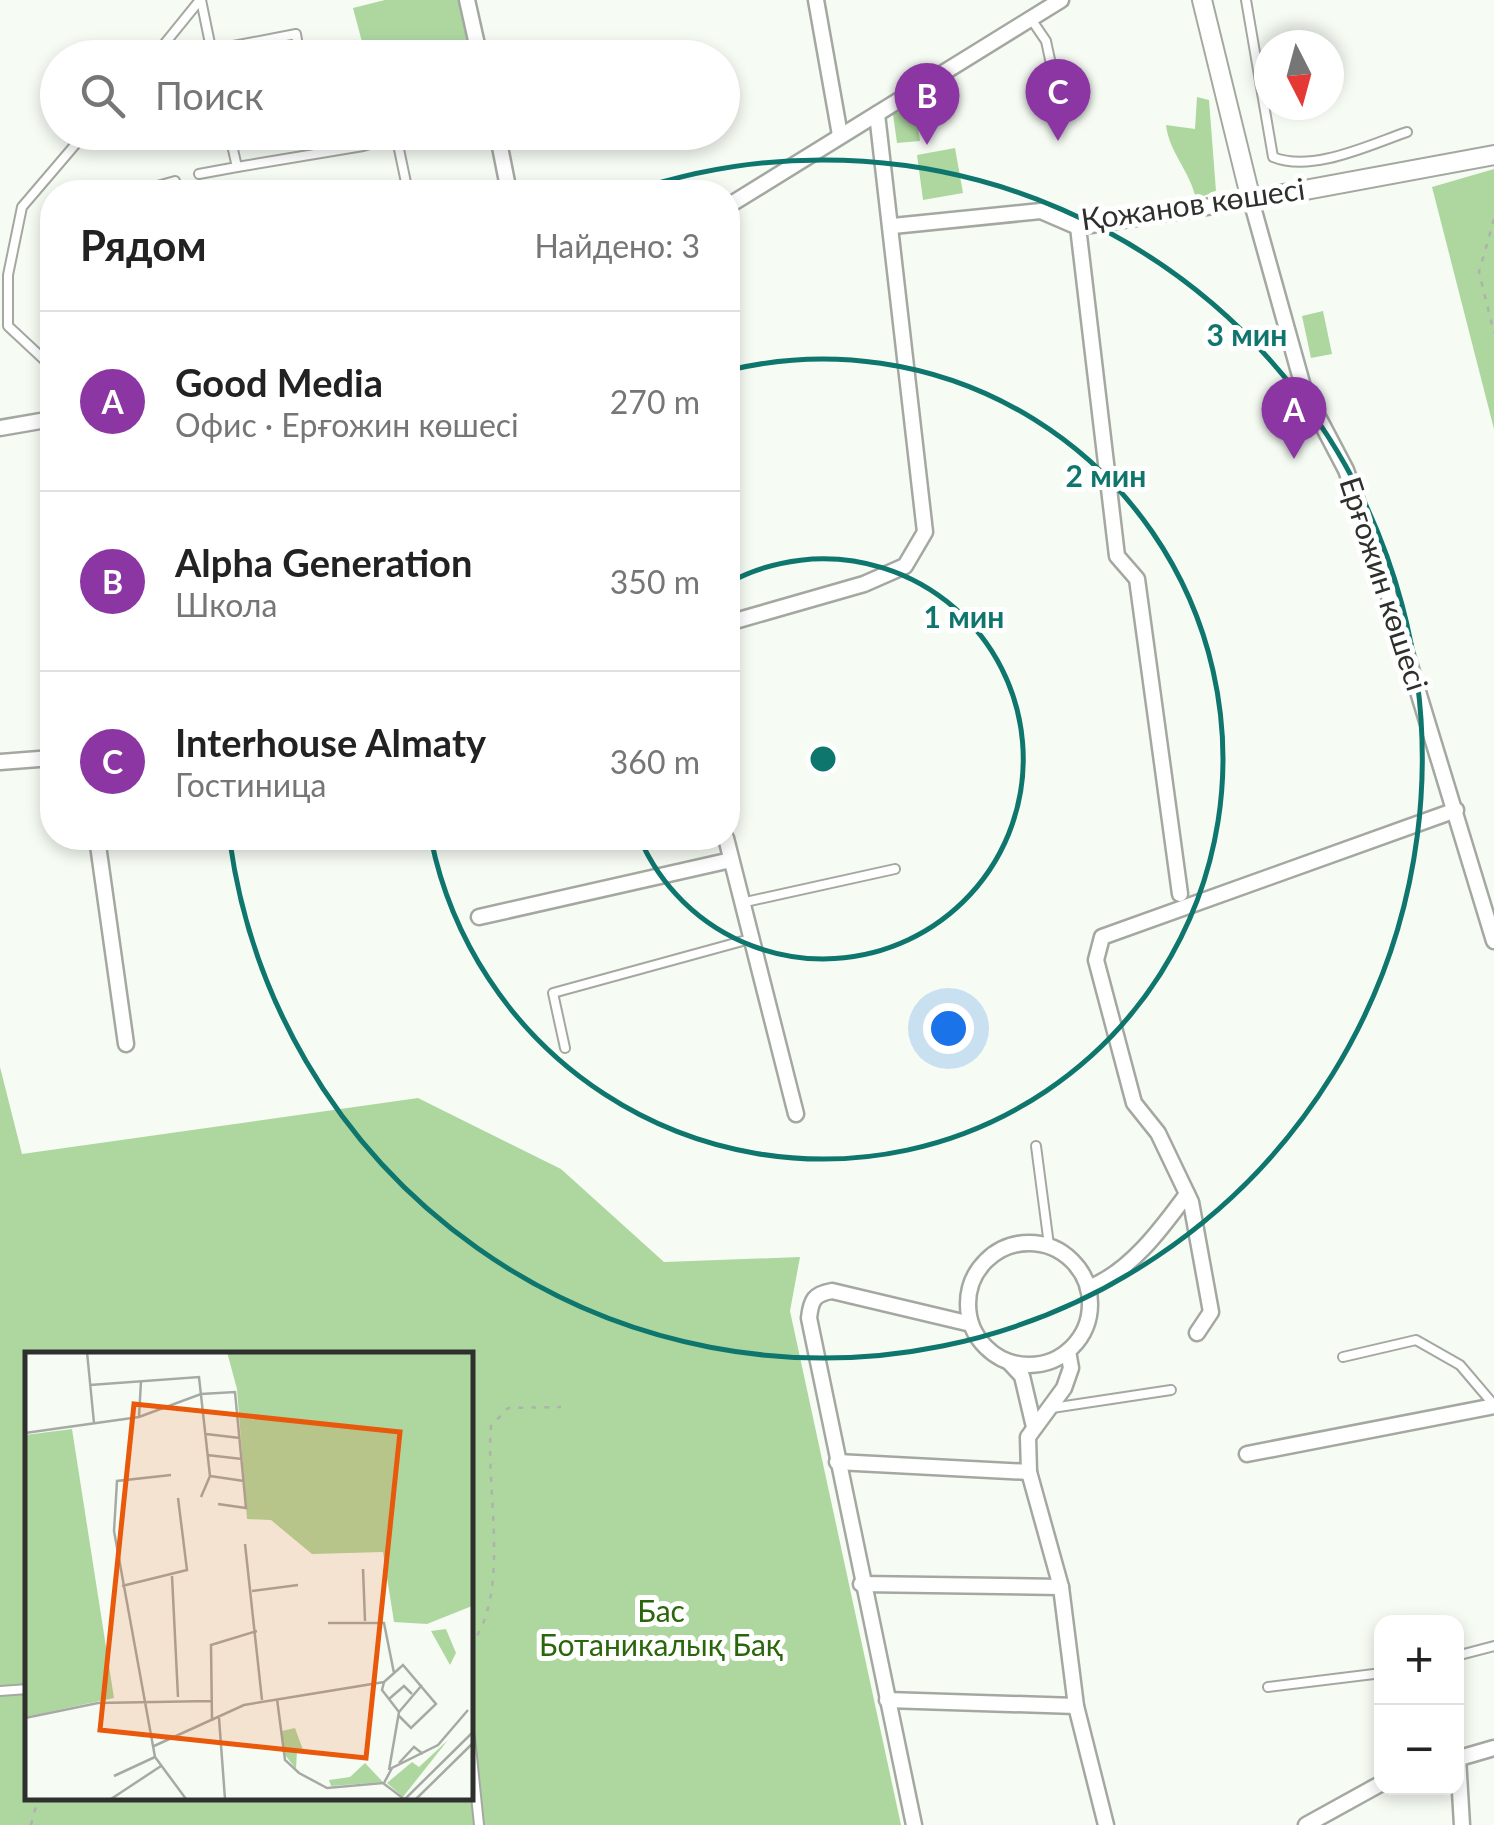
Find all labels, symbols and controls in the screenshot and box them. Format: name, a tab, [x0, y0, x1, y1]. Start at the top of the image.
north arrow	[1254, 30, 1344, 120]
search box	[40, 40, 740, 150]
pin: C	[1026, 58, 1090, 141]
pin: B	[894, 62, 960, 145]
icon: search	[75, 68, 130, 123]
text: Поиск	[155, 72, 264, 118]
street label: Қожанов көшесі	[1078, 169, 1307, 237]
text: Рядом	[80, 220, 207, 270]
text: Найдено: 3	[534, 226, 700, 265]
text: 3 мин	[1207, 316, 1287, 352]
text: Good Media	[175, 359, 383, 405]
pin: A	[1262, 376, 1326, 459]
text: A	[101, 382, 124, 421]
text: 270 m	[610, 382, 700, 421]
text: Офис · Ерғожин көшесі	[175, 405, 519, 444]
text: 2 мин	[1066, 457, 1146, 493]
street label: Ерғожин көшесі	[1333, 472, 1436, 695]
text: Alpha Generation	[175, 539, 472, 585]
text: B	[102, 562, 123, 601]
text: 350 m	[610, 562, 700, 601]
text: Школа	[175, 585, 277, 624]
text: 1 мин	[924, 598, 1004, 634]
text: Interhouse Almaty	[175, 719, 486, 765]
centre of rings	[805, 741, 841, 777]
text: C	[102, 742, 123, 781]
text: 360 m	[610, 742, 700, 781]
text: Гостиница	[175, 765, 326, 804]
your location	[923, 1003, 974, 1054]
inset map	[25, 1352, 472, 1800]
park label: Бас Ботаникалық Бақ	[539, 1592, 783, 1662]
map controls	[1374, 1615, 1464, 1795]
button: +	[1374, 1615, 1464, 1705]
button: −	[1374, 1705, 1464, 1795]

